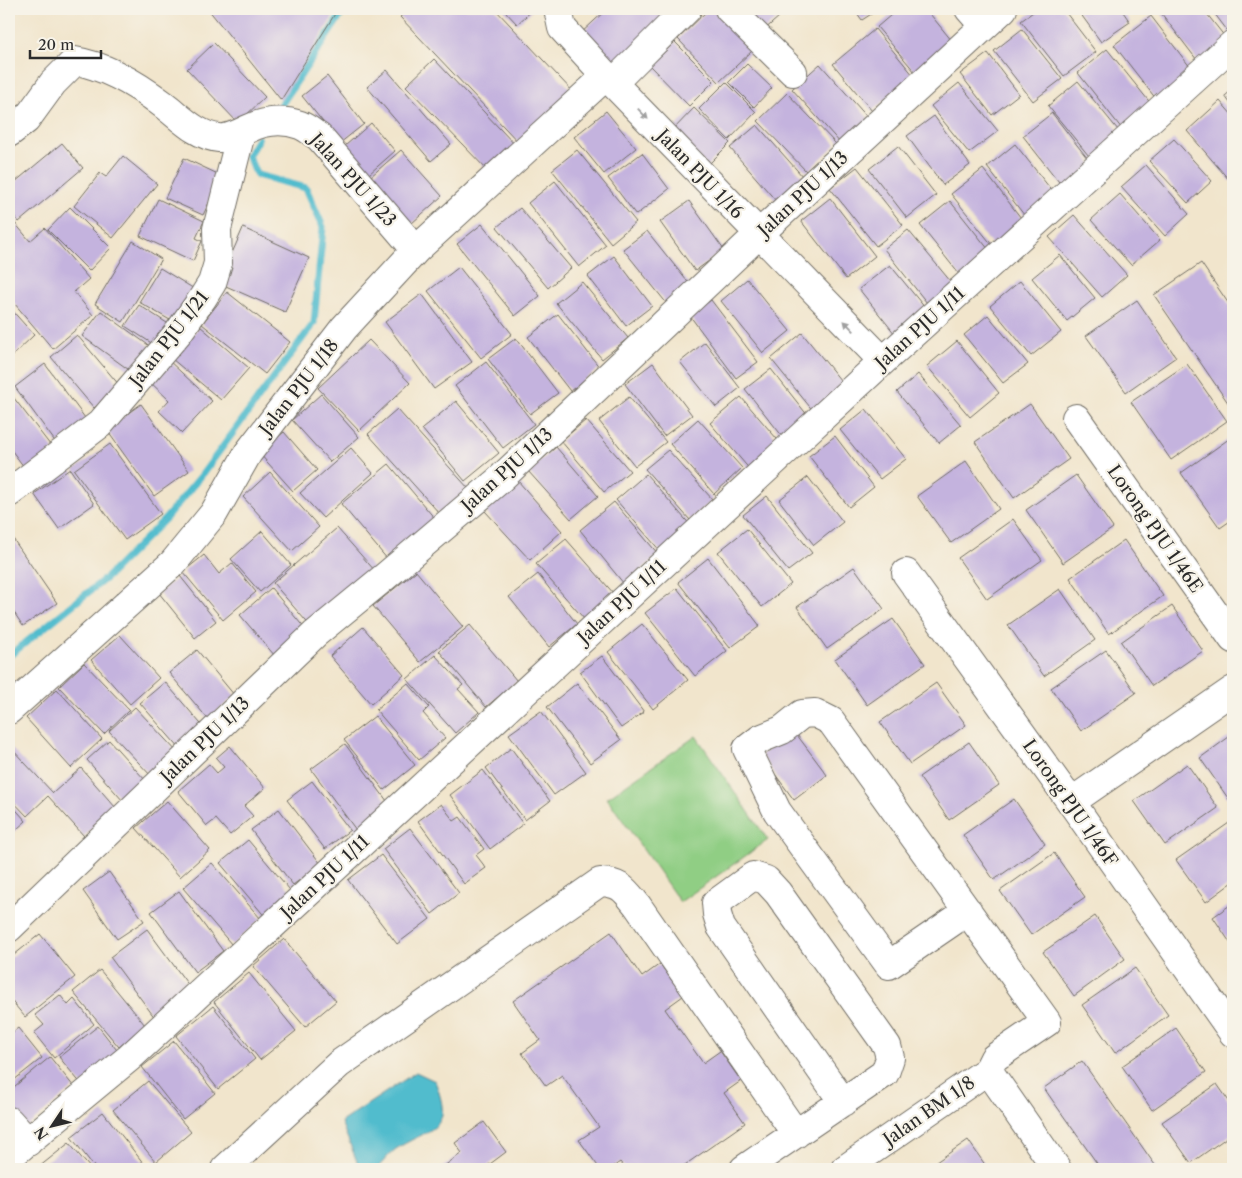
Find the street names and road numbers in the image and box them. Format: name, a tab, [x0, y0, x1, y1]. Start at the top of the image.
street label: Jalan PJU 1/16	[650, 123, 748, 223]
street label: Jalan PJU 1/23	[303, 127, 401, 231]
street label: Jalan PJU 1/13	[751, 147, 853, 243]
street label: Jalan PJU 1/11	[868, 282, 970, 376]
street label: Jalan PJU 1/21	[123, 286, 214, 394]
street label: Jalan PJU 1/18	[253, 335, 343, 442]
street label: Jalan PJU 1/13	[455, 423, 557, 519]
street label: Lorong PJU 1/46E	[1103, 461, 1207, 597]
street label: Jalan PJU 1/11	[571, 555, 671, 651]
street label: Jalan PJU 1/13	[154, 692, 254, 790]
street label: Lorong PJU 1/46F	[1018, 735, 1122, 871]
street label: Jalan PJU 1/11	[274, 830, 374, 926]
street label: Jalan BM 1/8	[877, 1071, 979, 1152]

